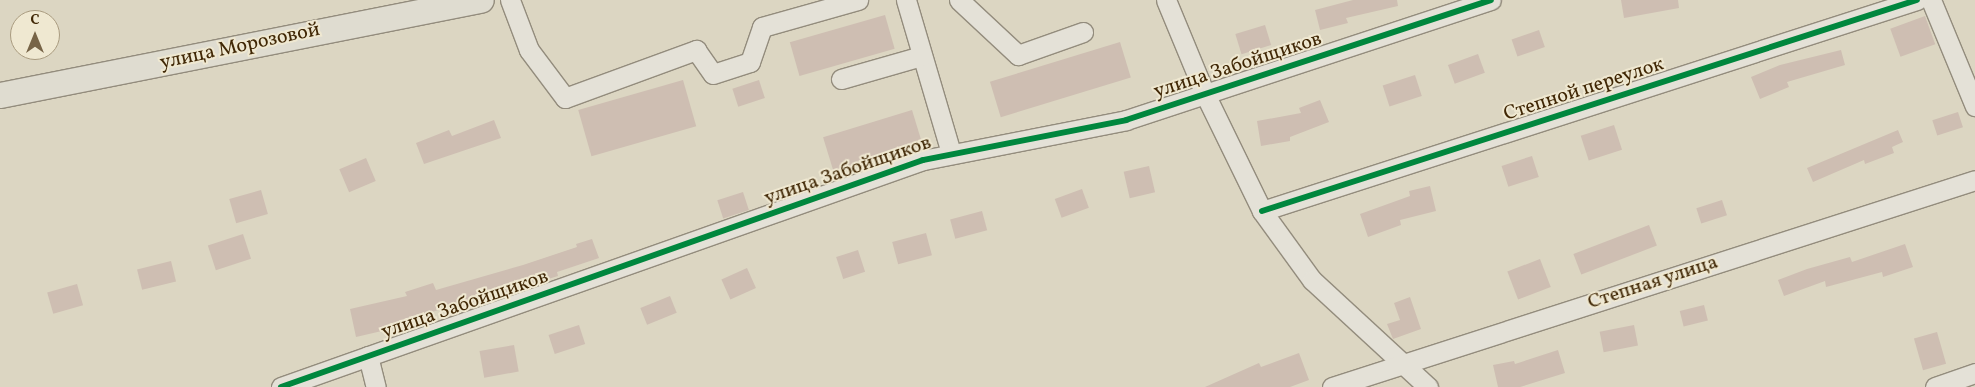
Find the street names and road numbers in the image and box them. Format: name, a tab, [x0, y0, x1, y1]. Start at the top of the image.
street label: улица Морозовой	[158, 18, 322, 76]
street label: улица Забойщиков	[1151, 28, 1325, 104]
street label: Степной переулок	[1501, 53, 1667, 127]
street label: улица Забойщиков	[761, 131, 935, 211]
street label: Степная улица	[1585, 251, 1721, 315]
street label: улица Забойщиков	[378, 265, 552, 345]

